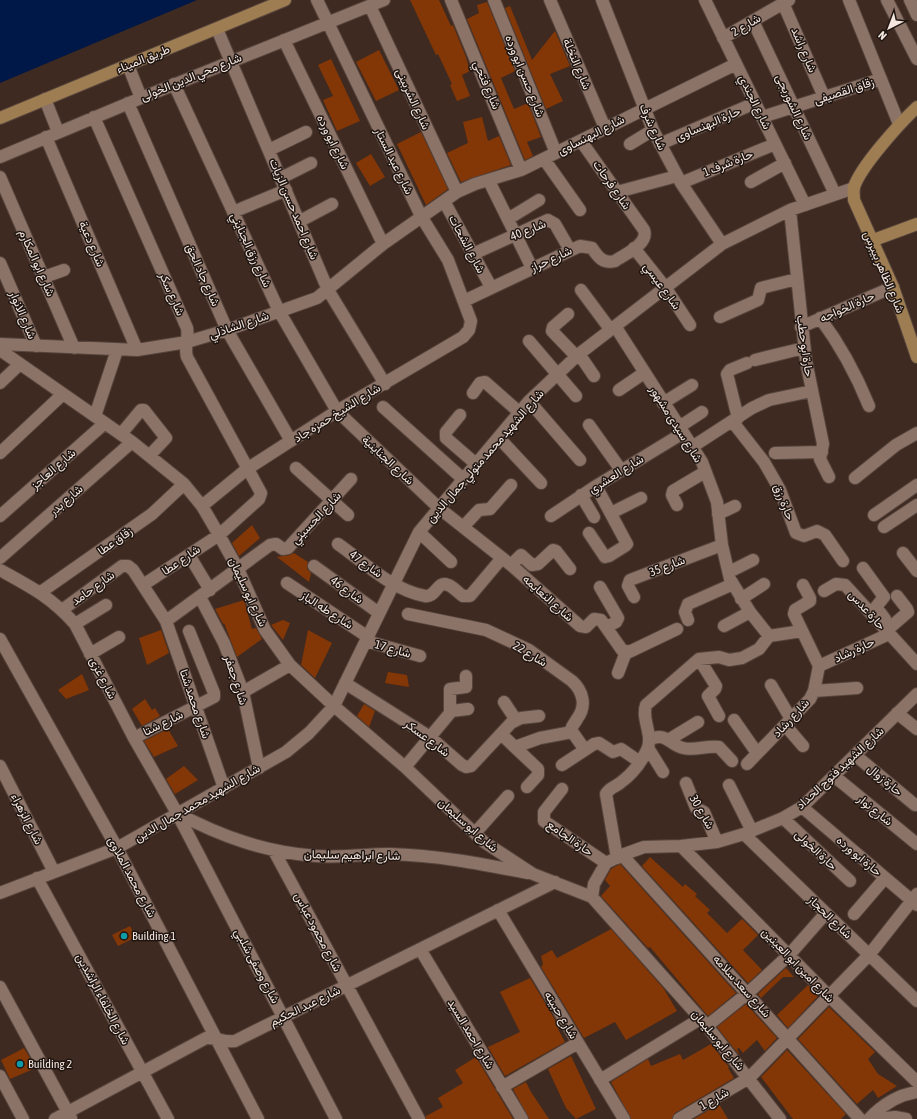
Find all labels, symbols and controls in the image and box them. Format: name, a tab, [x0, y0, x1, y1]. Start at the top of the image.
north arrow	[869, 8, 909, 48]
street label: شارع 2	[729, 11, 764, 41]
street label: شارع راشد	[786, 25, 820, 75]
text: N	[876, 29, 889, 42]
street label: شارع حسن ابو ورده	[500, 33, 548, 120]
street label: شارع النخلة	[558, 36, 594, 92]
street label: طريق الميناء	[114, 42, 172, 77]
street label: شارع محي الدين الخولى	[138, 50, 245, 106]
street label: شارع فتحي	[468, 59, 504, 113]
street label: شارع الشربينى	[391, 66, 433, 133]
street label: شارع الجندي	[733, 72, 774, 133]
street label: شارع الشوربجى	[771, 72, 815, 143]
street label: زقاق القصيفى	[812, 75, 876, 108]
street label: شارع شرف	[635, 102, 669, 153]
street label: حارة البهنساوى	[673, 104, 743, 145]
street label: شارع ابو ورده	[312, 112, 352, 172]
street label: شارع البهنساوى	[555, 112, 628, 160]
street label: شارع عبد الستار	[370, 124, 416, 197]
street label: حارة شرف 1	[701, 147, 755, 180]
street label: شارع احمد حسن الزيات	[265, 156, 322, 262]
street label: شارع فرحات	[588, 158, 634, 213]
street label: شارع رزق الجنايني	[225, 211, 274, 291]
street label: شارع الشحات	[444, 212, 488, 276]
street label: شارع 40	[508, 217, 549, 245]
street label: شارع دعية	[74, 219, 108, 270]
street label: شارع ابو المكارم	[14, 227, 58, 299]
street label: شارع الظاهر بيبرس	[859, 229, 908, 316]
street label: شارع جاد الحق	[181, 242, 223, 309]
street label: شارع حراز	[527, 243, 575, 277]
street label: شارع عيسي	[638, 260, 684, 314]
street label: شارع سكر	[154, 269, 188, 319]
street label: شارع الانوار	[4, 288, 39, 342]
street label: حارة الخواجه	[817, 289, 877, 326]
street label: شارع الشاذلي	[207, 308, 272, 345]
street label: حارة ابو حطب	[793, 314, 816, 378]
street label: شارع الشيخ حمزه جاد	[291, 381, 384, 447]
street label: شارع سيدى مشهور	[645, 382, 705, 466]
street label: شارع الشهيد محمد متولي جمال الدين	[423, 387, 549, 527]
street label: شارع الجناينية	[358, 432, 417, 489]
street label: شارع العاجز	[27, 446, 80, 494]
street label: شارع العشري	[586, 452, 648, 499]
street label: شارع بدر	[46, 482, 87, 521]
street label: حارة رزق	[770, 482, 798, 522]
street label: شارع الحسيني	[288, 489, 346, 549]
street label: زقاق عطا	[95, 524, 136, 559]
street label: شارع عطا	[159, 542, 204, 580]
street label: شارع 47	[346, 547, 385, 582]
street label: شارع 35	[647, 553, 688, 581]
street label: شارع ابو سليمان	[224, 555, 270, 630]
street label: شارع حامد	[69, 568, 118, 610]
street label: شارع النعايمه	[519, 572, 576, 626]
street label: شارع 46	[327, 573, 366, 608]
street label: شارع طه الباز	[296, 587, 356, 634]
street label: حارة عدس	[845, 587, 888, 633]
street label: حارة رشاد	[832, 635, 877, 666]
street label: شارع 17	[373, 637, 413, 663]
street label: شارع 22	[509, 638, 549, 671]
street label: شارع جعفر	[219, 652, 251, 707]
street label: شارع غزى	[85, 655, 119, 702]
street label: شارع محمد شتا	[175, 667, 213, 741]
street label: شارع رشاد	[770, 696, 814, 741]
street label: شارع شتا	[141, 707, 186, 741]
street label: شارع عسكر	[400, 716, 452, 761]
street label: شارع الشهيد فتوح الحداد	[793, 724, 888, 814]
street label: شارع الشهيد محمد جمال الدين	[132, 761, 263, 846]
street label: حارة زوال	[864, 761, 905, 799]
street label: شارع الزهراء	[6, 791, 46, 848]
street label: شارع نوار	[852, 791, 896, 830]
street label: شارع 30	[685, 792, 717, 833]
street label: شارع ابو سليمان	[434, 795, 501, 856]
street label: حارة الجامع	[543, 817, 596, 861]
street label: حارة الخولى	[791, 827, 840, 874]
street label: حارة ابو ورده	[833, 833, 884, 880]
street label: شارع محمد الملاوى	[103, 834, 159, 921]
street label: شارع ابراهيم سليمان	[304, 847, 400, 865]
street label: شارع محمود عباس	[289, 890, 345, 975]
street label: شارع الحجاز	[803, 892, 855, 943]
street label: شارع امين ابو العينين	[757, 925, 837, 1007]
street label: شارع وصفى شلبي	[229, 926, 283, 1007]
place label: Building 1	[132, 929, 176, 943]
marker: Building 1	[119, 931, 129, 941]
street label: شارع الخلفاء الراشدين	[71, 951, 133, 1048]
street label: شارع سعد سلامه	[709, 952, 774, 1022]
street label: شارع عبد الحكيم	[267, 983, 343, 1031]
street label: شارع حبيته	[540, 989, 581, 1042]
street label: شارع احمد السيد	[443, 997, 497, 1072]
street label: شارع ابو سليمان	[687, 1007, 747, 1074]
place label: Building 2	[28, 1057, 72, 1071]
marker: Building 2	[15, 1059, 25, 1069]
street label: شارع 1	[697, 1085, 732, 1115]

